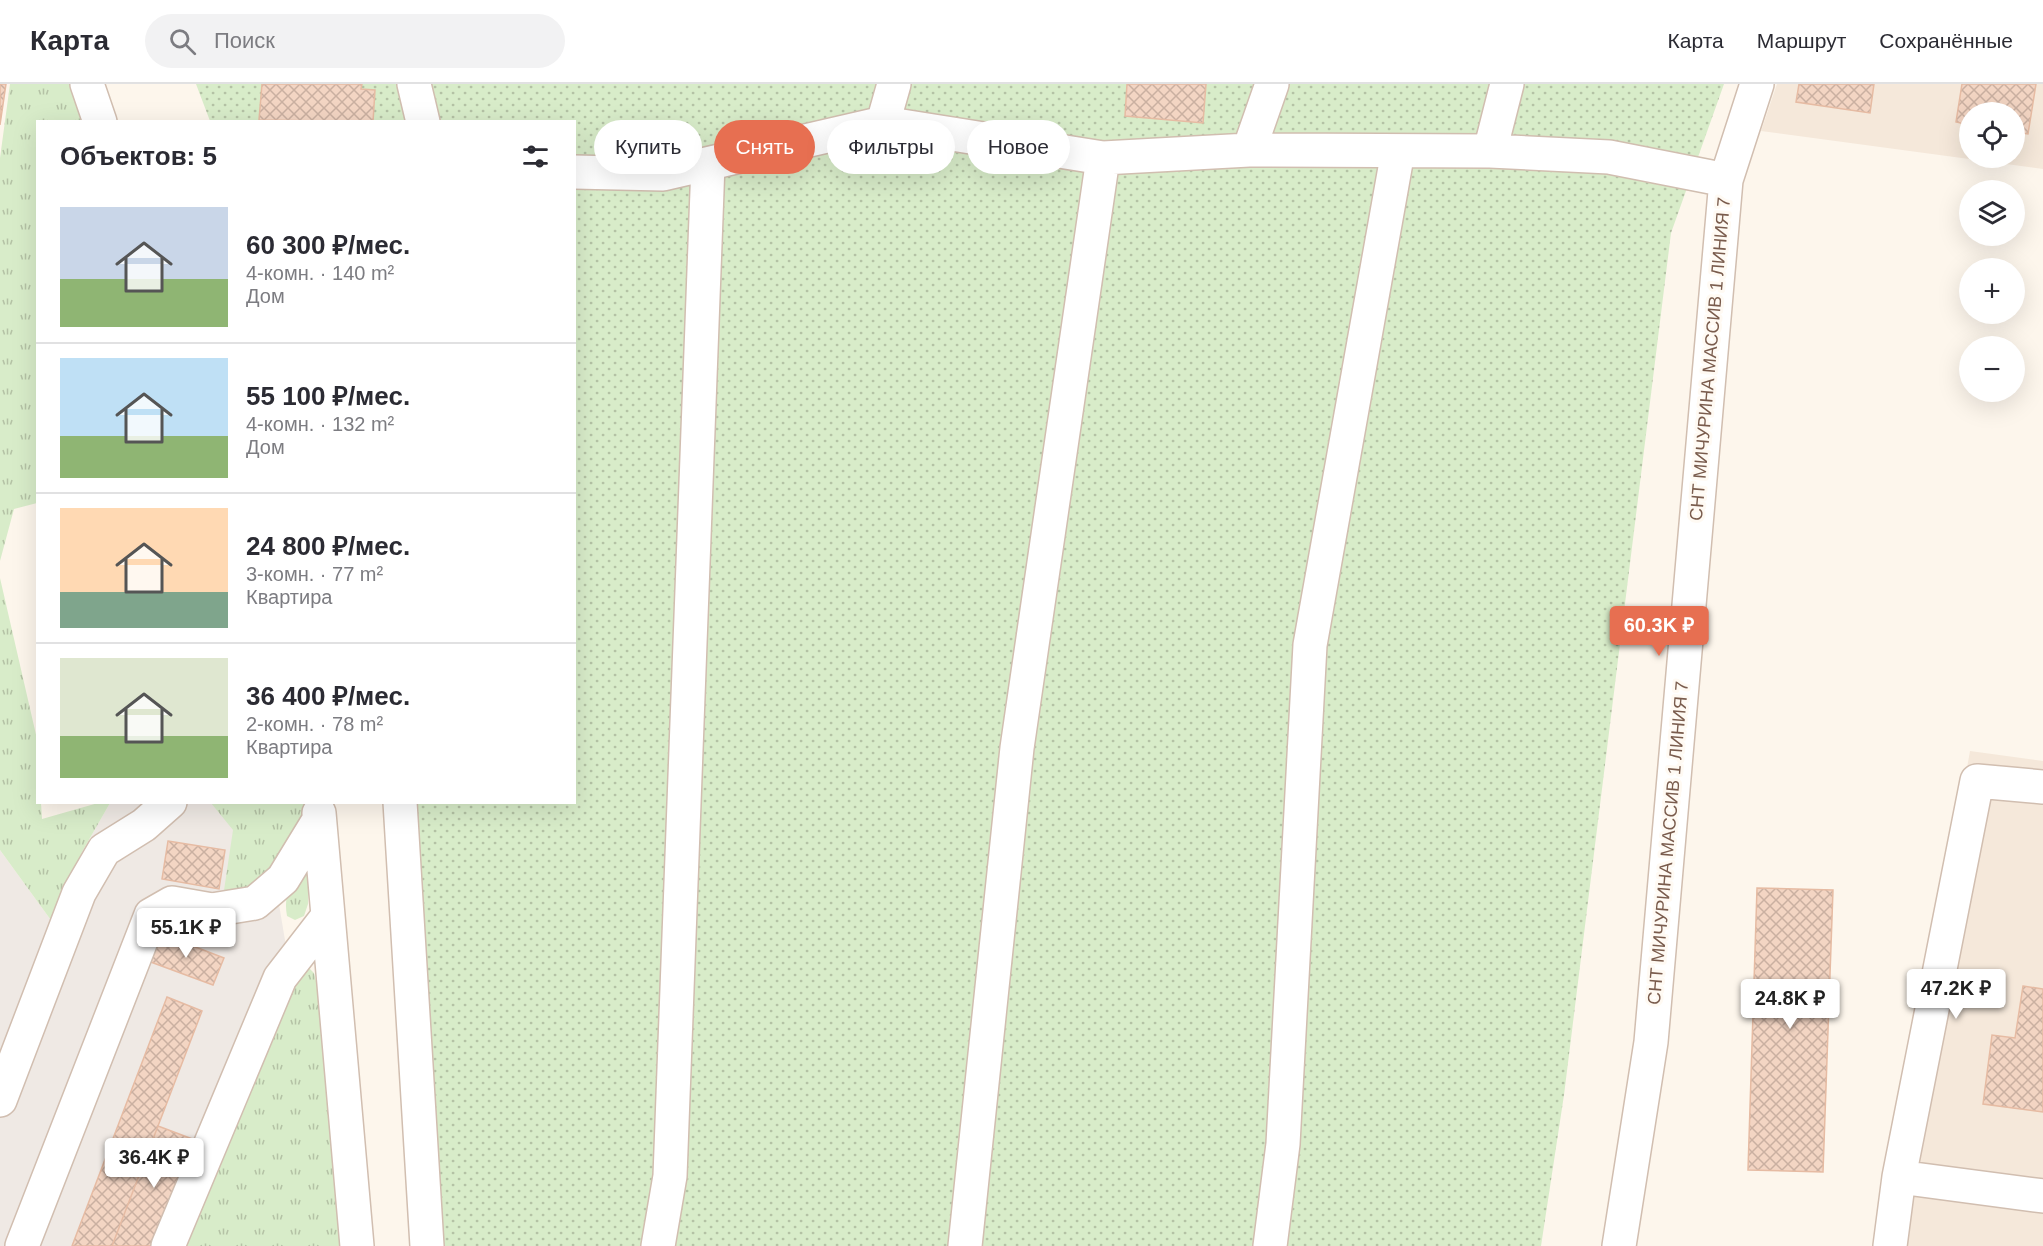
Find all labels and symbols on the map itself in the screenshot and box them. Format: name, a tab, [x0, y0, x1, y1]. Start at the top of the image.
street label: СНТ МИЧУРИНА МАССИВ 1 ЛИНИЯ 7	[1686, 196, 1734, 522]
pin: 60.3K ₽	[1604, 606, 1714, 657]
street label: СНТ МИЧУРИНА МАССИВ 1 ЛИНИЯ 7	[1644, 680, 1692, 1006]
pin: 55.1K ₽	[131, 908, 241, 959]
pin: 47.2K ₽	[1901, 969, 2011, 1020]
pin: 24.8K ₽	[1735, 979, 1845, 1030]
pin: 36.4K ₽	[99, 1138, 209, 1189]

